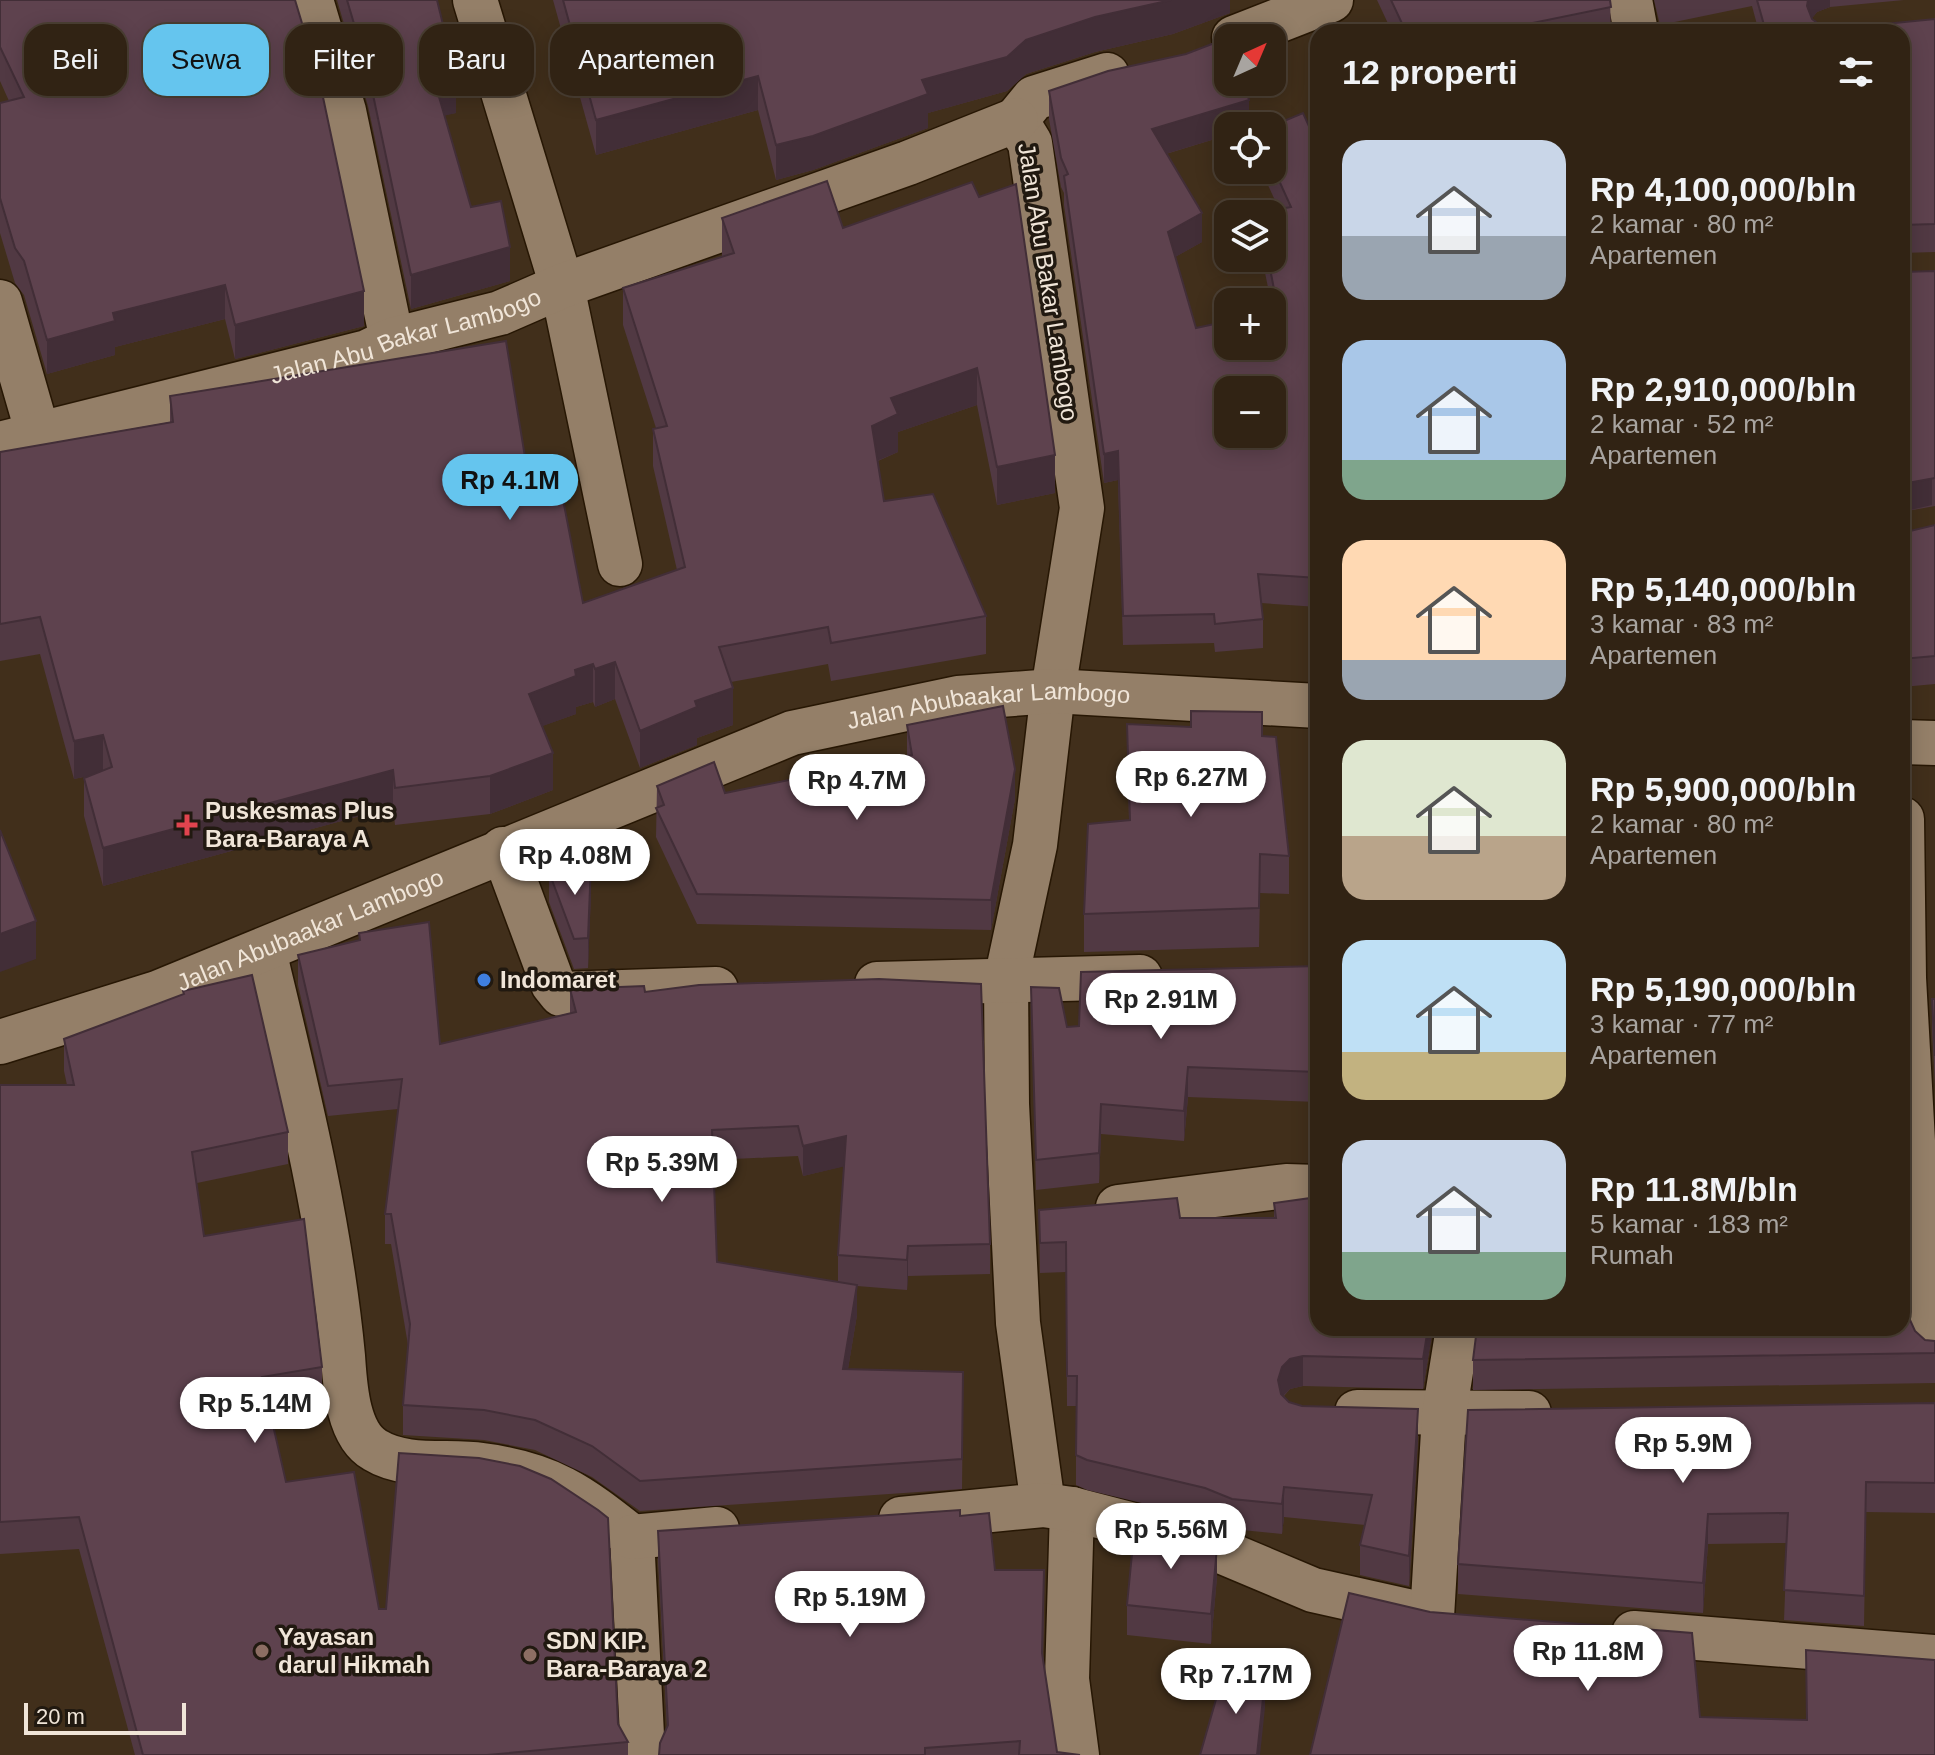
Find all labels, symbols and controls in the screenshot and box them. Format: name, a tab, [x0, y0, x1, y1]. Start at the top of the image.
chip: Beli	[24, 24, 127, 96]
chip: Sewa	[143, 24, 269, 96]
chip: Filter	[285, 24, 403, 96]
chip: Baru	[419, 24, 534, 96]
chip: Apartemen	[550, 24, 743, 96]
north arrow	[1214, 24, 1286, 96]
map controls	[1214, 24, 1286, 448]
icon: filters	[1834, 50, 1878, 94]
text: 12 properti	[1342, 53, 1518, 91]
button: locate	[1214, 112, 1286, 184]
street label: Jalan Abu Bakar Lambogo	[1013, 141, 1084, 423]
text: Rp 4,100,000/bln	[1590, 170, 1856, 208]
icon: home	[1406, 172, 1502, 268]
button: layers	[1214, 200, 1286, 272]
text: 2 kamar · 80 m²	[1590, 209, 1774, 239]
text: Apartemen	[1590, 240, 1717, 270]
street label: Jalan Abu Bakar Lambogo	[267, 283, 545, 389]
button: +	[1214, 288, 1286, 360]
text: Rp 2,910,000/bln	[1590, 370, 1856, 408]
icon: home	[1406, 372, 1502, 468]
button: −	[1214, 376, 1286, 448]
text: 2 kamar · 52 m²	[1590, 409, 1774, 439]
text: Apartemen	[1590, 440, 1717, 470]
pin: Rp 4.1M	[436, 454, 584, 522]
text: Rp 4.1M	[460, 465, 560, 495]
text: Rp 5,140,000/bln	[1590, 570, 1856, 608]
icon: home	[1406, 572, 1502, 668]
text: 3 kamar · 83 m²	[1590, 609, 1774, 639]
text: Apartemen	[1590, 640, 1717, 670]
street label: Jalan Abubaakar Lambogo	[844, 677, 1131, 734]
pin: Rp 6.27M	[1108, 751, 1274, 819]
pin: Rp 4.7M	[783, 754, 931, 822]
text: Rp 6.27M	[1134, 762, 1248, 792]
text: Rp 4.7M	[807, 765, 907, 795]
text: Rp 5,900,000/bln	[1590, 770, 1856, 808]
icon: home	[1406, 772, 1502, 868]
place label: Puskesmas Plus Bara-Baraya A	[205, 797, 394, 852]
text: 2 kamar · 80 m²	[1590, 809, 1774, 839]
marker: Puskesmas Plus Bara-Baraya A	[176, 814, 198, 836]
pin: Rp 4.08M	[492, 829, 658, 897]
text: Rp 4.08M	[518, 840, 632, 870]
text: Apartemen	[1590, 840, 1717, 870]
street label: Jalan Abubaakar Lambogo	[173, 863, 447, 996]
place label: Indomaret	[500, 966, 616, 993]
text: Rp 5,190,000/bln	[1590, 970, 1856, 1008]
marker: Indomaret	[475, 971, 493, 989]
icon: home	[1406, 972, 1502, 1068]
pin: Rp 2.91M	[1078, 973, 1244, 1041]
text: Rp 2.91M	[1104, 984, 1218, 1014]
text: 3 kamar · 77 m²	[1590, 1009, 1774, 1039]
text: Apartemen	[1590, 1040, 1717, 1070]
pin: Rp 5.39M	[579, 1136, 745, 1204]
text: Rp 5.39M	[605, 1147, 719, 1177]
text: Rp 11.8M/bln	[1590, 1170, 1798, 1208]
icon: home	[1406, 1172, 1502, 1268]
text: 5 kamar · 183 m²	[1590, 1209, 1788, 1239]
text: Rumah	[1590, 1240, 1674, 1270]
pin: Rp 5.14M	[172, 1377, 338, 1445]
text: Rp 5.14M	[198, 1388, 312, 1418]
pin: Rp 5.9M	[1609, 1417, 1757, 1485]
text: Rp 5.9M	[1633, 1428, 1733, 1458]
pin: Rp 5.56M	[1088, 1503, 1254, 1571]
text: Rp 5.56M	[1114, 1514, 1228, 1544]
pin: Rp 5.19M	[767, 1571, 933, 1639]
text: Rp 5.19M	[793, 1582, 907, 1612]
place label: Yayasan darul Hikmah	[278, 1623, 430, 1678]
pin: Rp 11.8M	[1505, 1625, 1671, 1693]
place label: SDN KIP. Bara-Baraya 2	[546, 1627, 707, 1682]
text: Rp 11.8M	[1532, 1636, 1644, 1666]
marker: Yayasan darul Hikmah	[253, 1642, 271, 1660]
marker: SDN KIP. Bara-Baraya 2	[521, 1646, 539, 1664]
pin: Rp 7.17M	[1153, 1648, 1319, 1716]
text: Rp 7.17M	[1179, 1659, 1293, 1689]
scale bar	[24, 1699, 186, 1735]
text: 20 m	[36, 1704, 85, 1729]

